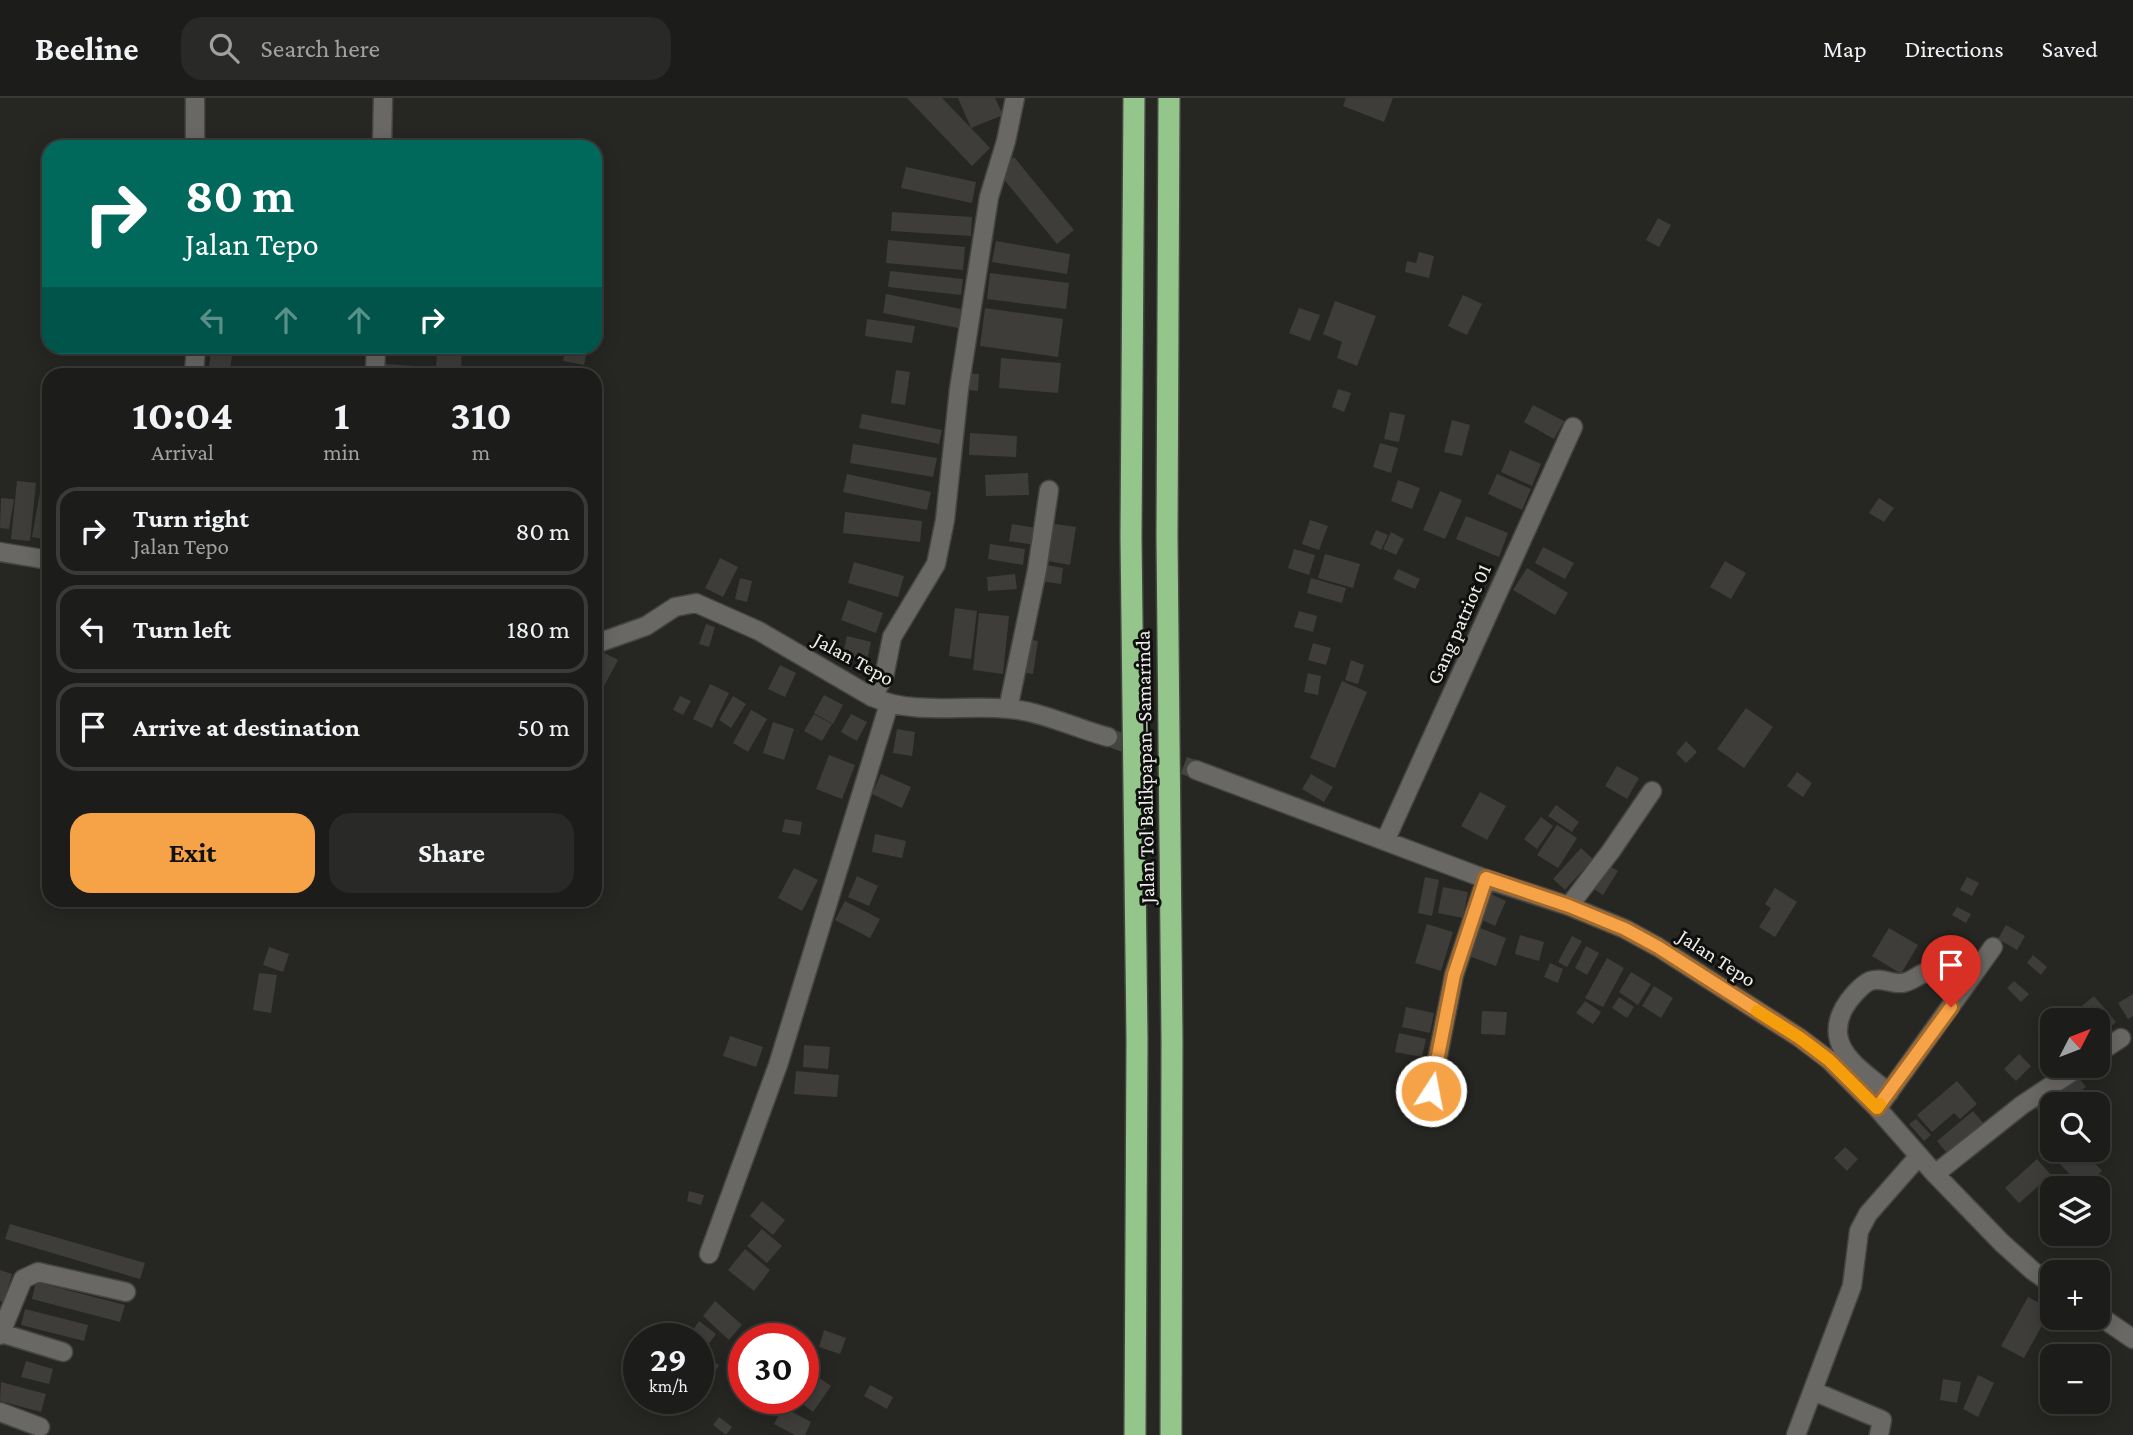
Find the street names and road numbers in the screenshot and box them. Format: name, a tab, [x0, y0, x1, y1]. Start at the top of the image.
street label: Gang patriot 01	[1422, 560, 1496, 688]
street label: Jalan Tepo	[808, 626, 898, 691]
street label: Jalan Tol Balikpapan–Samarinda	[1131, 630, 1159, 906]
street label: Jalan Tepo	[1672, 923, 1760, 992]

